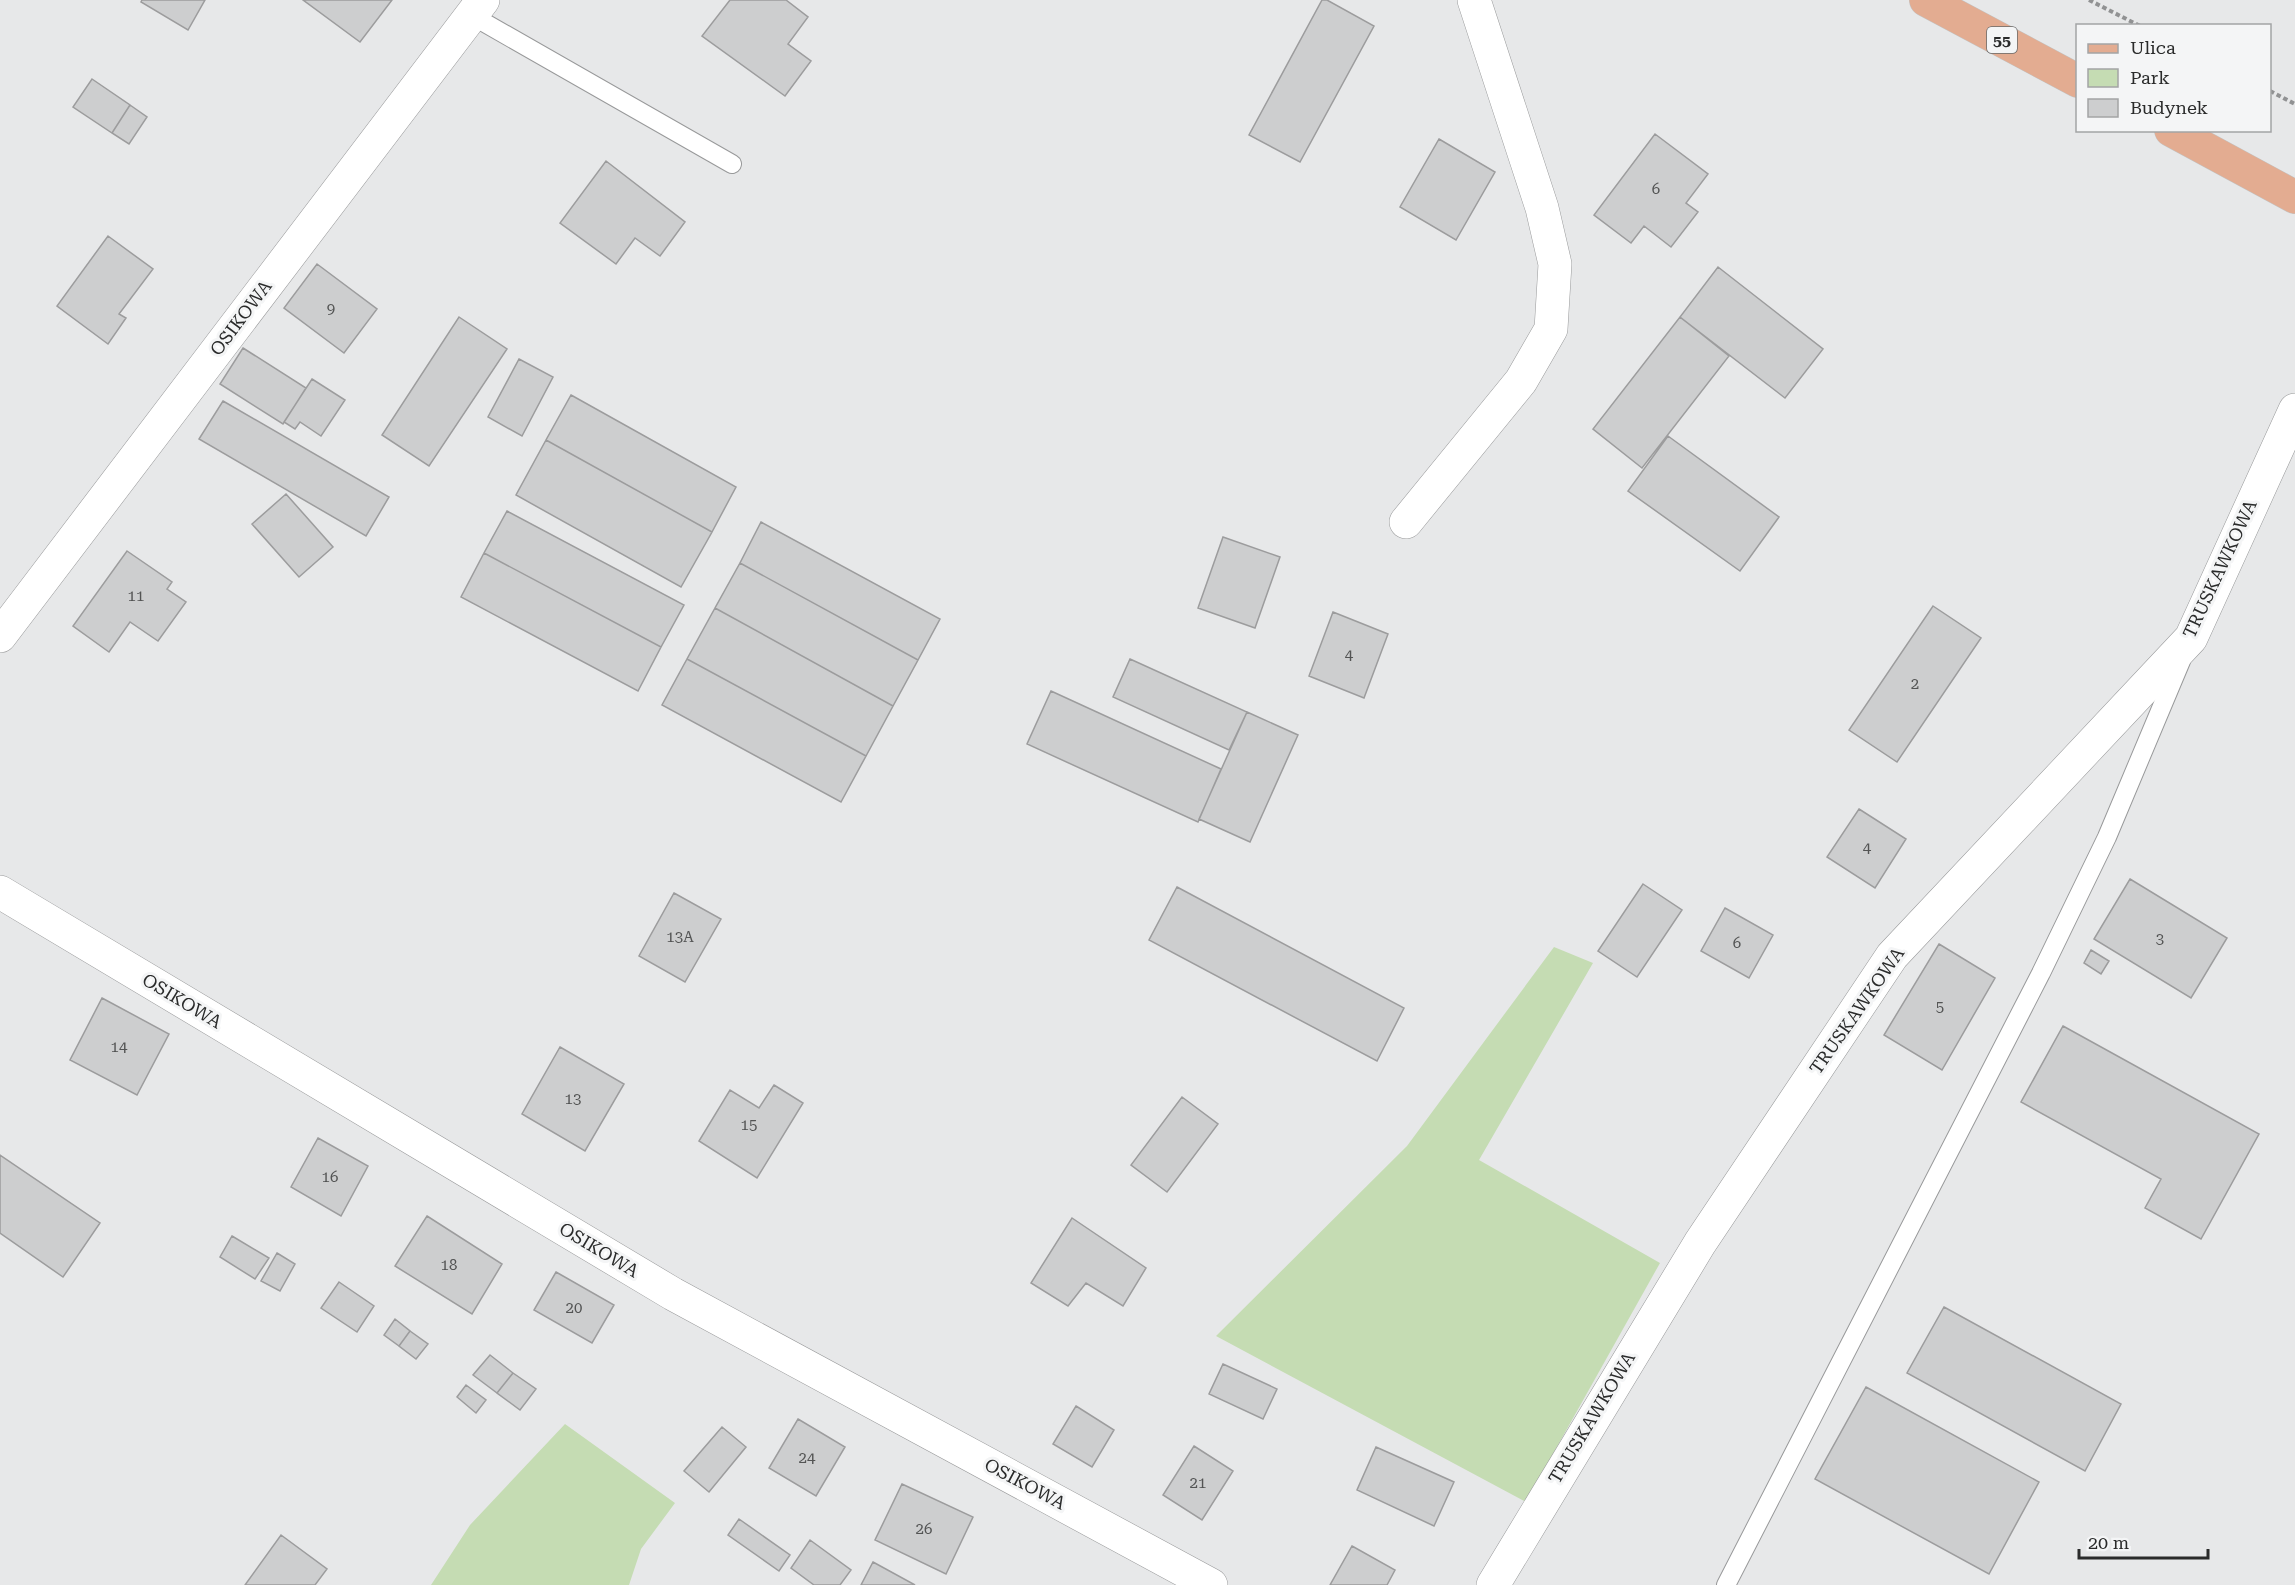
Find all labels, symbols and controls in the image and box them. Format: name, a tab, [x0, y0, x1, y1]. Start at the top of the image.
legend	[2076, 24, 2271, 132]
road number: 55	[1987, 27, 2017, 53]
text: Ulica	[2130, 37, 2176, 58]
text: Park	[2130, 67, 2170, 88]
text: Budynek	[2130, 97, 2208, 118]
house number: 6	[1652, 180, 1660, 198]
street label: OSIKOWA	[206, 276, 276, 359]
house number: 9	[327, 300, 335, 318]
street label: TRUSKAWKOWA	[2178, 496, 2261, 641]
house number: 11	[128, 587, 144, 605]
house number: 4	[1345, 646, 1354, 664]
house number: 2	[1911, 675, 1919, 693]
house number: 4	[1863, 839, 1872, 857]
house number: 13A	[666, 928, 694, 946]
house number: 3	[2156, 930, 2164, 948]
house number: 6	[1733, 934, 1741, 952]
street label: TRUSKAWKOWA	[1805, 943, 1908, 1078]
street label: OSIKOWA	[139, 969, 226, 1033]
house number: 5	[1936, 998, 1944, 1016]
house number: 14	[111, 1038, 128, 1056]
house number: 13	[565, 1090, 581, 1108]
house number: 15	[741, 1116, 757, 1134]
house number: 16	[322, 1168, 338, 1186]
street label: OSIKOWA	[556, 1218, 643, 1282]
house number: 18	[441, 1256, 457, 1274]
house number: 20	[566, 1299, 582, 1317]
street label: TRUSKAWKOWA	[1544, 1348, 1639, 1487]
house number: 24	[799, 1449, 816, 1467]
street label: OSIKOWA	[981, 1453, 1070, 1514]
house number: 21	[1190, 1474, 1206, 1492]
house number: 26	[916, 1520, 932, 1538]
scale bar	[2079, 1522, 2208, 1560]
text: 20 m	[2088, 1532, 2129, 1553]

